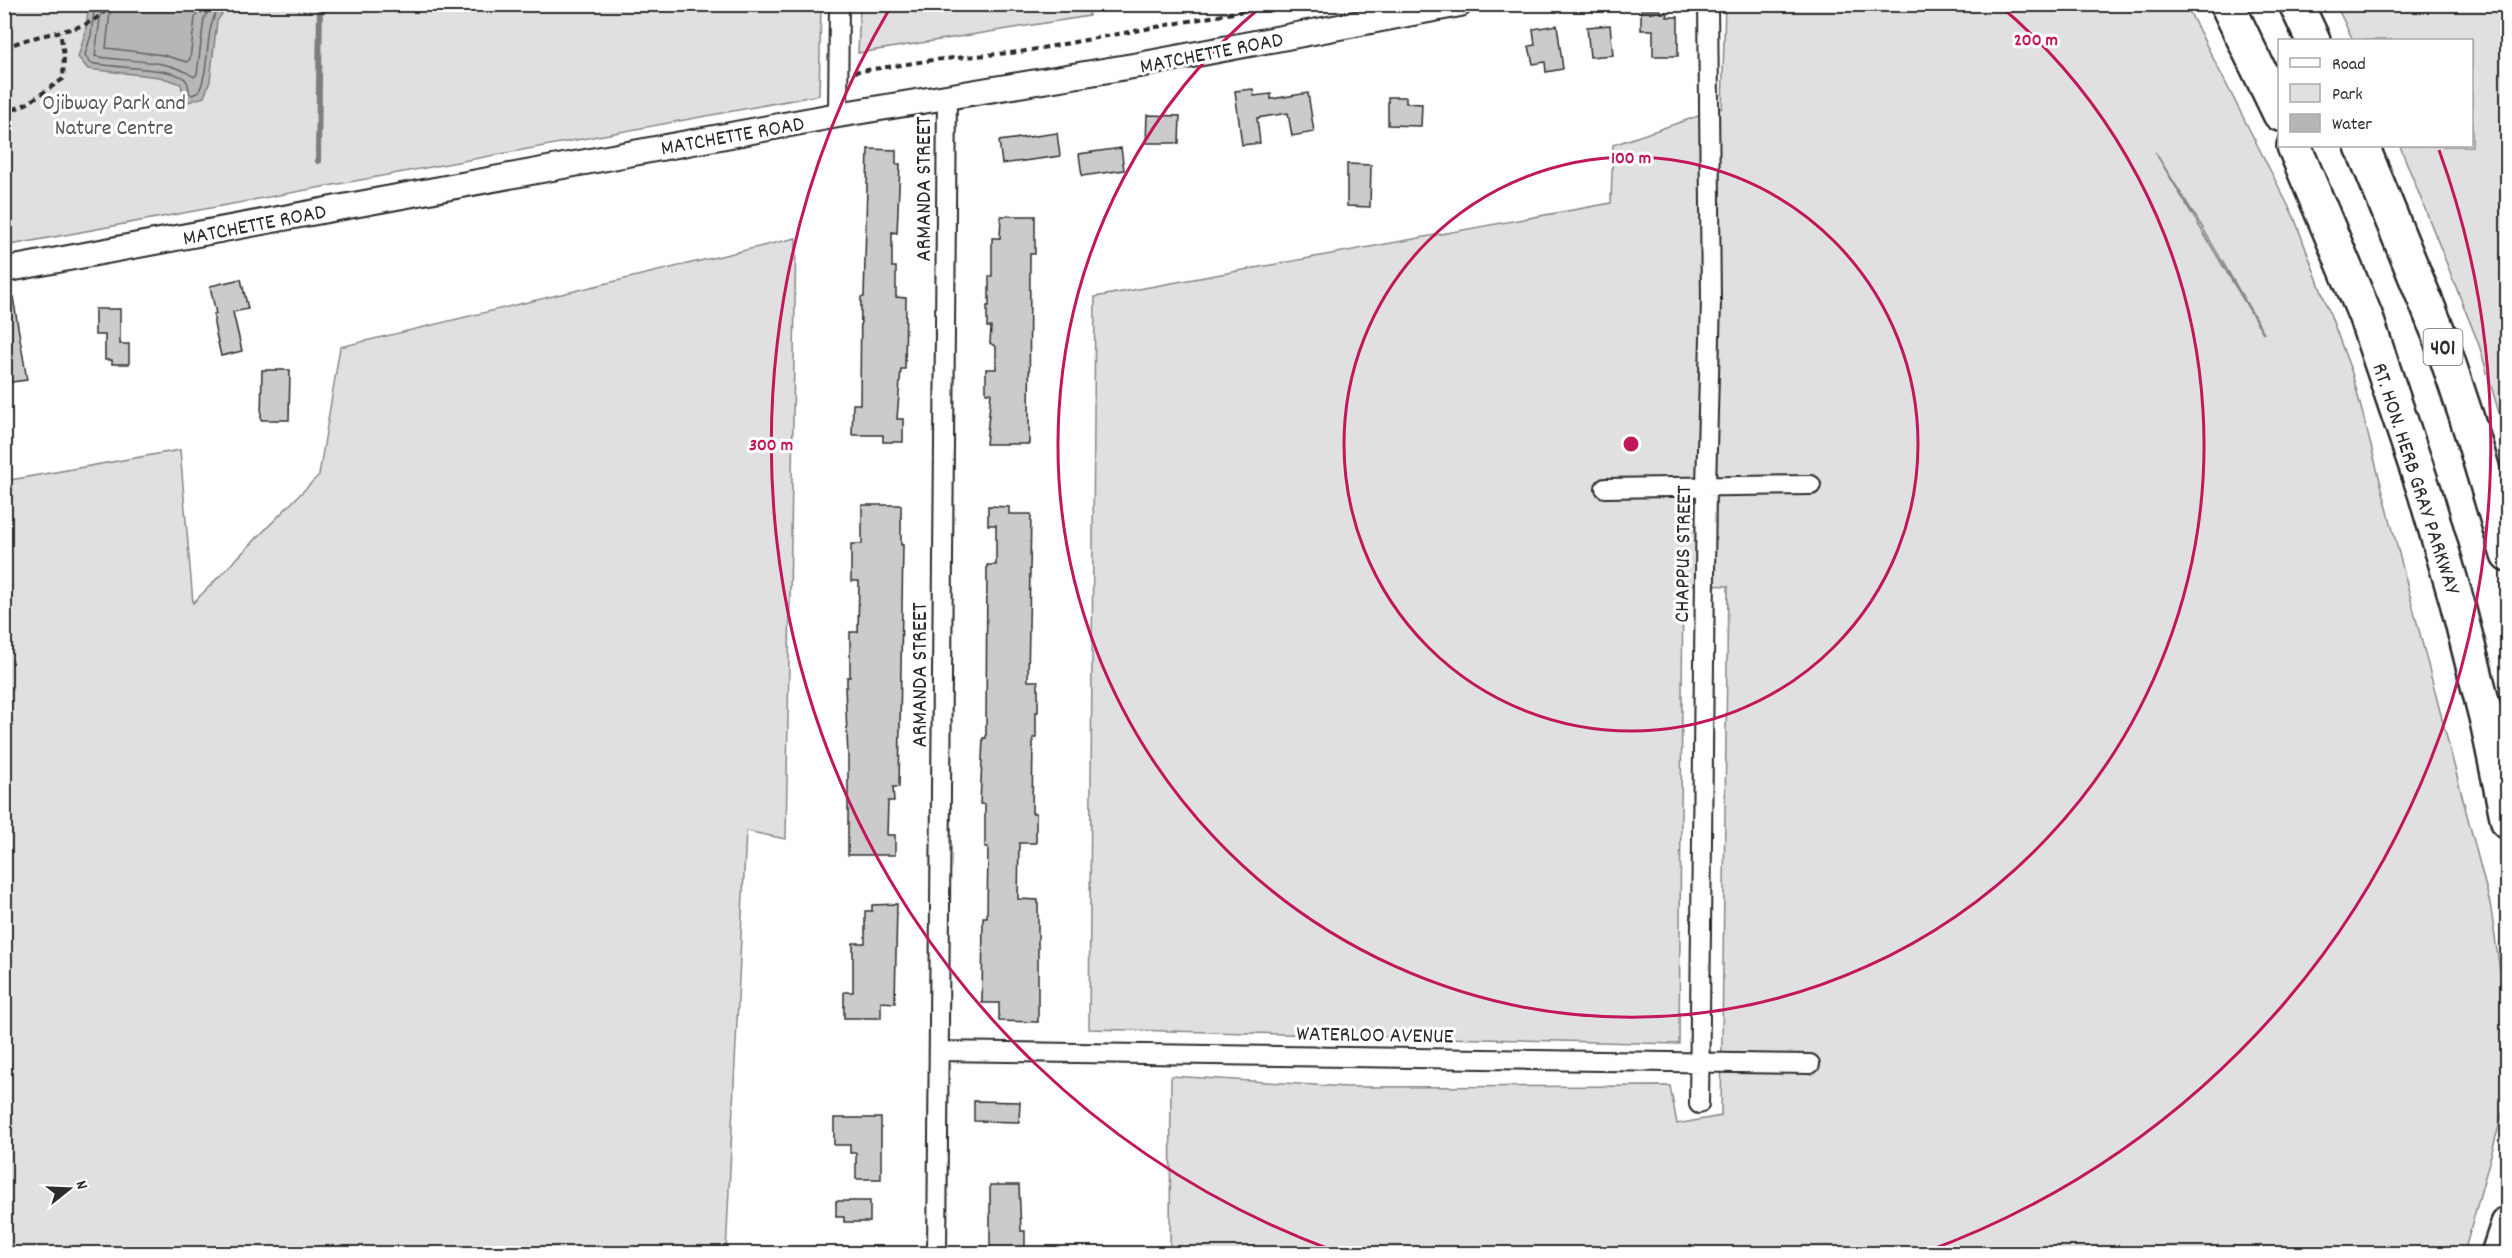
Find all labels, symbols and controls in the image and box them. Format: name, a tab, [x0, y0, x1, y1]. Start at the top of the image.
street label: MATCHETTE ROAD	[1137, 25, 1286, 84]
text: 200 m	[2014, 29, 2058, 54]
legend	[2278, 39, 2473, 147]
text: Road	[2332, 53, 2366, 78]
text: Park	[2332, 83, 2363, 108]
park label: Ojibway Park and Nature Centre	[42, 89, 186, 145]
street label: MATCHETTE ROAD	[658, 110, 807, 165]
text: Water	[2332, 113, 2372, 138]
street label: ARMANDA STREET	[910, 116, 941, 261]
text: 100 m	[1611, 147, 1651, 172]
street label: MATCHETTE ROAD	[180, 197, 329, 256]
road number: 401	[2424, 329, 2462, 365]
street label: RT. HON. HERB GRAY PARKWAY	[2363, 359, 2467, 600]
text: 300 m	[749, 434, 793, 459]
centre of rings	[1621, 434, 1641, 454]
street label: CHAPPUS STREET	[1668, 485, 1701, 623]
street label: ARMANDA STREET	[906, 602, 937, 747]
street label: WATERLOO AVENUE	[1296, 1020, 1454, 1053]
north arrow	[39, 1159, 99, 1219]
text: N	[69, 1178, 93, 1193]

